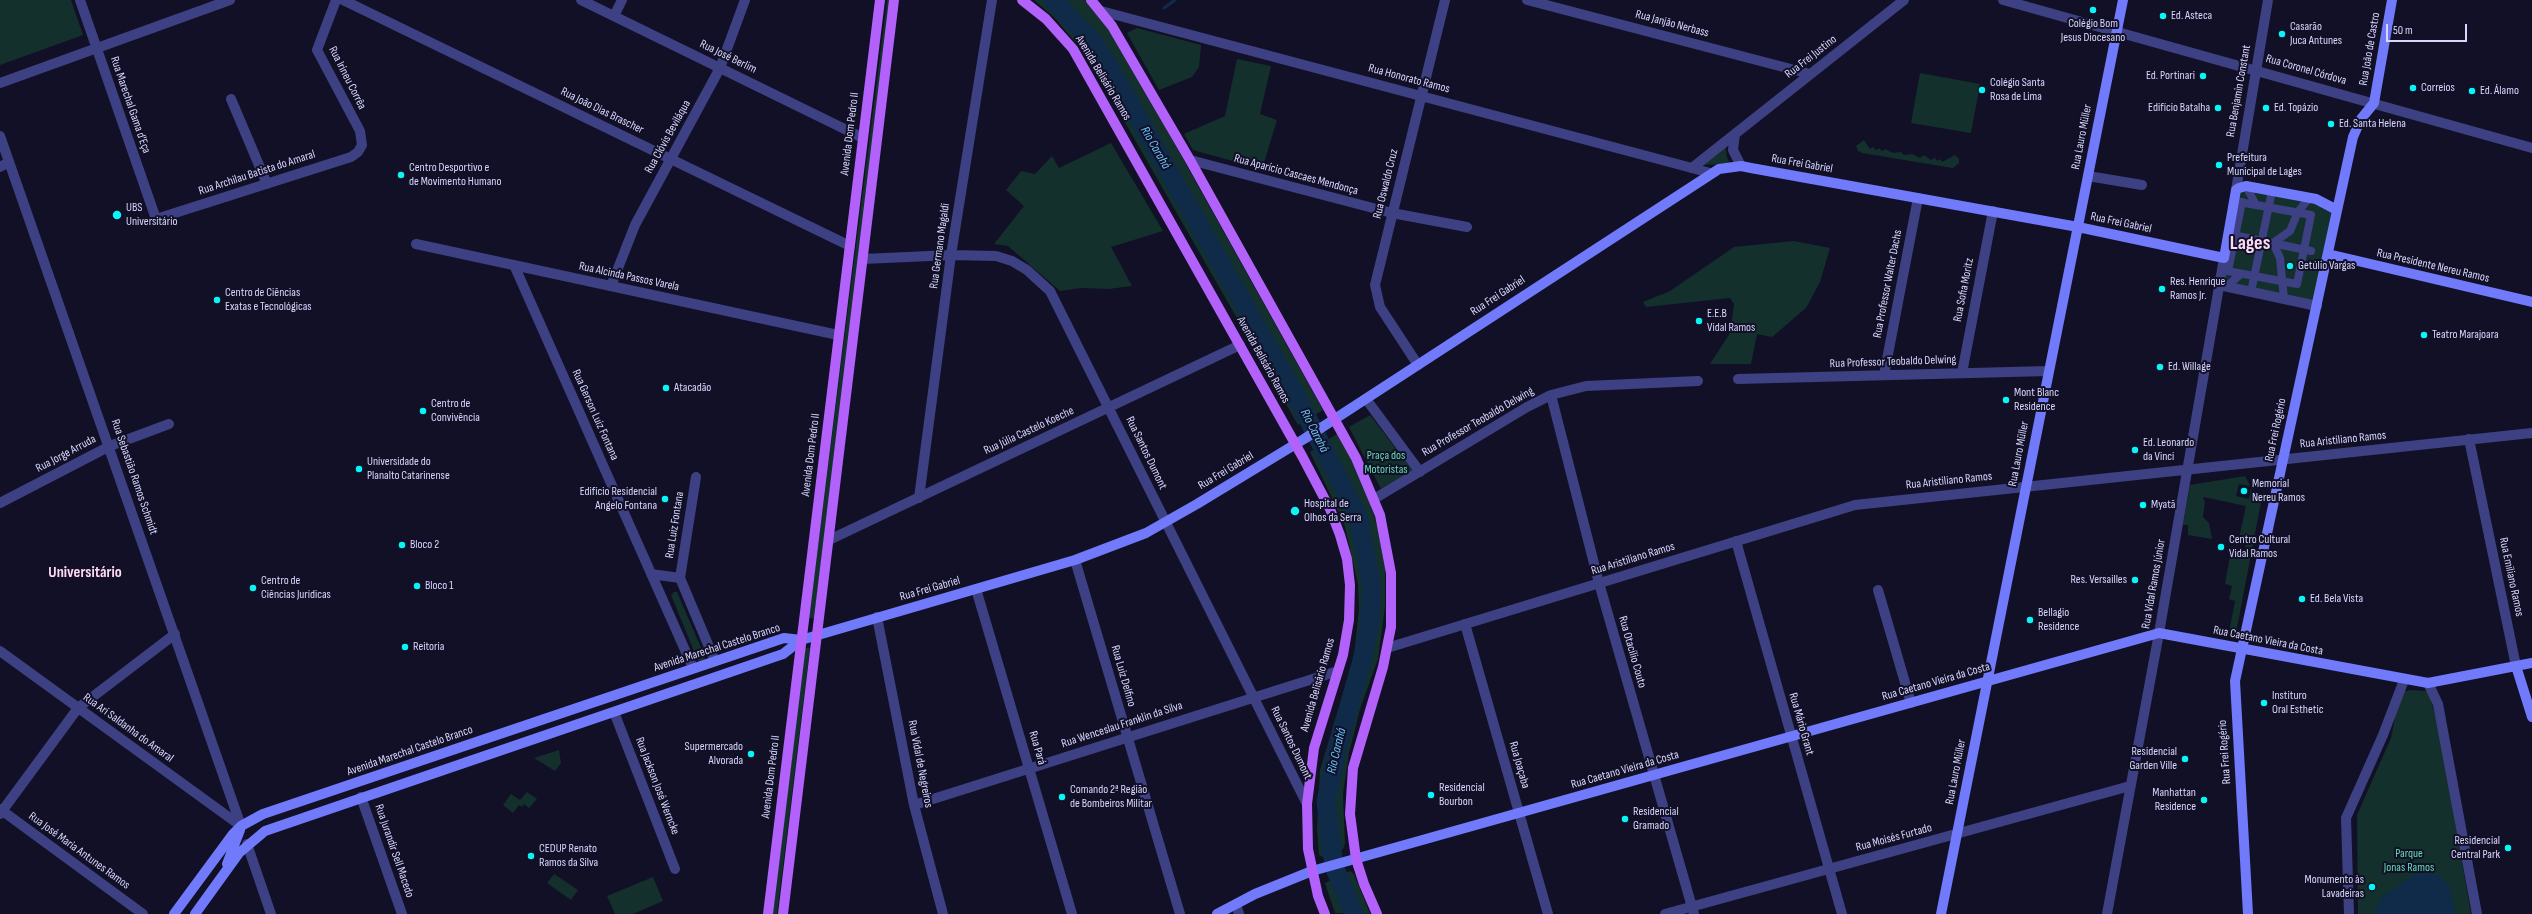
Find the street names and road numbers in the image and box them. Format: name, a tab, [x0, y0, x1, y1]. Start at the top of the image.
street label: Rua Janjão Nerbass	[1634, 7, 1710, 41]
street label: Rua João de Castro	[2356, 11, 2384, 87]
street label: Rua Frei Justino	[1782, 32, 1840, 82]
street label: Avenida Belisário Ramos	[1072, 33, 1134, 123]
street label: Rua José Berlim	[697, 37, 759, 77]
street label: Rua Irineu Corrêa	[325, 44, 369, 112]
street label: Rua Benjamin Constant	[2224, 44, 2254, 138]
street label: Rua Coronel Córdova	[2264, 52, 2348, 88]
street label: Rua Marechal Gama d'Eça	[107, 55, 153, 155]
street label: Rua Honorato Ramos	[1367, 61, 1451, 97]
street label: Rua João Dias Brascher	[558, 85, 646, 137]
street label: Avenida Dom Pedro II	[838, 92, 862, 176]
street label: Rua Clóvis Beviláqua	[642, 98, 694, 176]
street label: Rua Lauro Müller	[2069, 103, 2095, 171]
street label: Rua Archilau Batista do Amaral	[197, 147, 317, 199]
street label: Rua Oswaldo Cruz	[1370, 148, 1402, 220]
street label: Rua Aparício Cascaes Mendonça	[1232, 151, 1360, 199]
street label: Rua Frei Gabriel	[1770, 152, 1834, 176]
street label: Rua Germano Magaldi	[927, 202, 953, 290]
street label: Rua Frei Gabriel	[2089, 210, 2153, 236]
street label: Rua Professor Walter Dachs	[1870, 229, 1906, 339]
street label: Rua Presidente Nereu Ramos	[2375, 246, 2491, 286]
street label: Rua Sofia Moritz	[1951, 257, 1977, 323]
street label: Rua Alcinda Passos Varela	[578, 259, 680, 295]
street label: Rua Frei Gabriel	[1468, 273, 1528, 319]
street label: Avenida Belisário Ramos	[1233, 314, 1293, 406]
street label: Rua Professor Teobaldo Delwing	[1829, 353, 1957, 371]
street label: Rua Gerson Luiz Fontana	[568, 367, 622, 463]
street label: Rua Professor Teobaldo Delwing	[1420, 384, 1536, 460]
street label: Rua Frei Rogério	[2262, 397, 2290, 463]
street label: Rua Júlia Castelo Koeche	[982, 404, 1076, 458]
street label: Avenida Dom Pedro II	[799, 413, 823, 497]
street label: Rua Santos Dumont	[1122, 414, 1170, 492]
street label: Rua Sebastião Ramos Schmidt	[108, 417, 160, 537]
street label: Rua Lauro Müller	[2006, 420, 2032, 488]
street label: Rua Aristiliano Ramos	[2299, 428, 2387, 452]
street label: Rua Jorge Arruda	[33, 432, 99, 476]
street label: Rua Frei Gabriel	[1196, 449, 1256, 493]
street label: Rua Aristiliano Ramos	[1905, 469, 1993, 493]
street label: Rua Luiz Fontana	[663, 491, 687, 559]
street label: Rua Emiliano Ramos	[2496, 536, 2526, 618]
street label: Rua Vidal Ramos Júnior	[2139, 538, 2169, 630]
street label: Rua Aristiliano Ramos	[1589, 539, 1677, 579]
street label: Rua Frei Gabriel	[898, 574, 962, 604]
street label: Rua Otacílio Couto	[1615, 614, 1649, 690]
street label: Avenida Marechal Castelo Branco	[652, 621, 782, 675]
street label: Rua Caetano Vieira da Costa	[2212, 623, 2324, 659]
street label: Avenida Belisário Ramos	[1298, 637, 1338, 733]
street label: Rua Luiz Delfino	[1107, 644, 1139, 708]
street label: Rua Caetano Vieira da Costa	[1880, 660, 1992, 704]
street label: Rua Ari Saldanha do Amaral	[80, 690, 176, 766]
street label: Rua Mário Grant	[1785, 691, 1817, 757]
street label: Rua Wenceslau Franklin da Silva	[1060, 699, 1184, 751]
street label: Rua Santos Dumont	[1267, 704, 1315, 782]
street label: Rua Vidal de Negreiros	[904, 719, 936, 809]
street label: Rua Frei Rogério	[2216, 719, 2234, 785]
street label: Avenida Marechal Castelo Branco	[345, 723, 475, 779]
street label: Rua Pará	[1025, 729, 1049, 767]
street label: Rua Jackson José Werncke	[632, 735, 682, 837]
street label: Avenida Dom Pedro II	[759, 735, 783, 819]
street label: Rua Lauro Müller	[1943, 738, 1969, 806]
street label: Rua Joaçaba	[1505, 740, 1533, 790]
street label: Rua Caetano Vieira da Costa	[1569, 748, 1681, 792]
street label: Rua Jurandir Sell Macedo	[371, 802, 417, 900]
street label: Rua José Maria Antunes Ramos	[25, 809, 133, 893]
street label: Rua Moisés Furtado	[1854, 821, 1934, 855]

